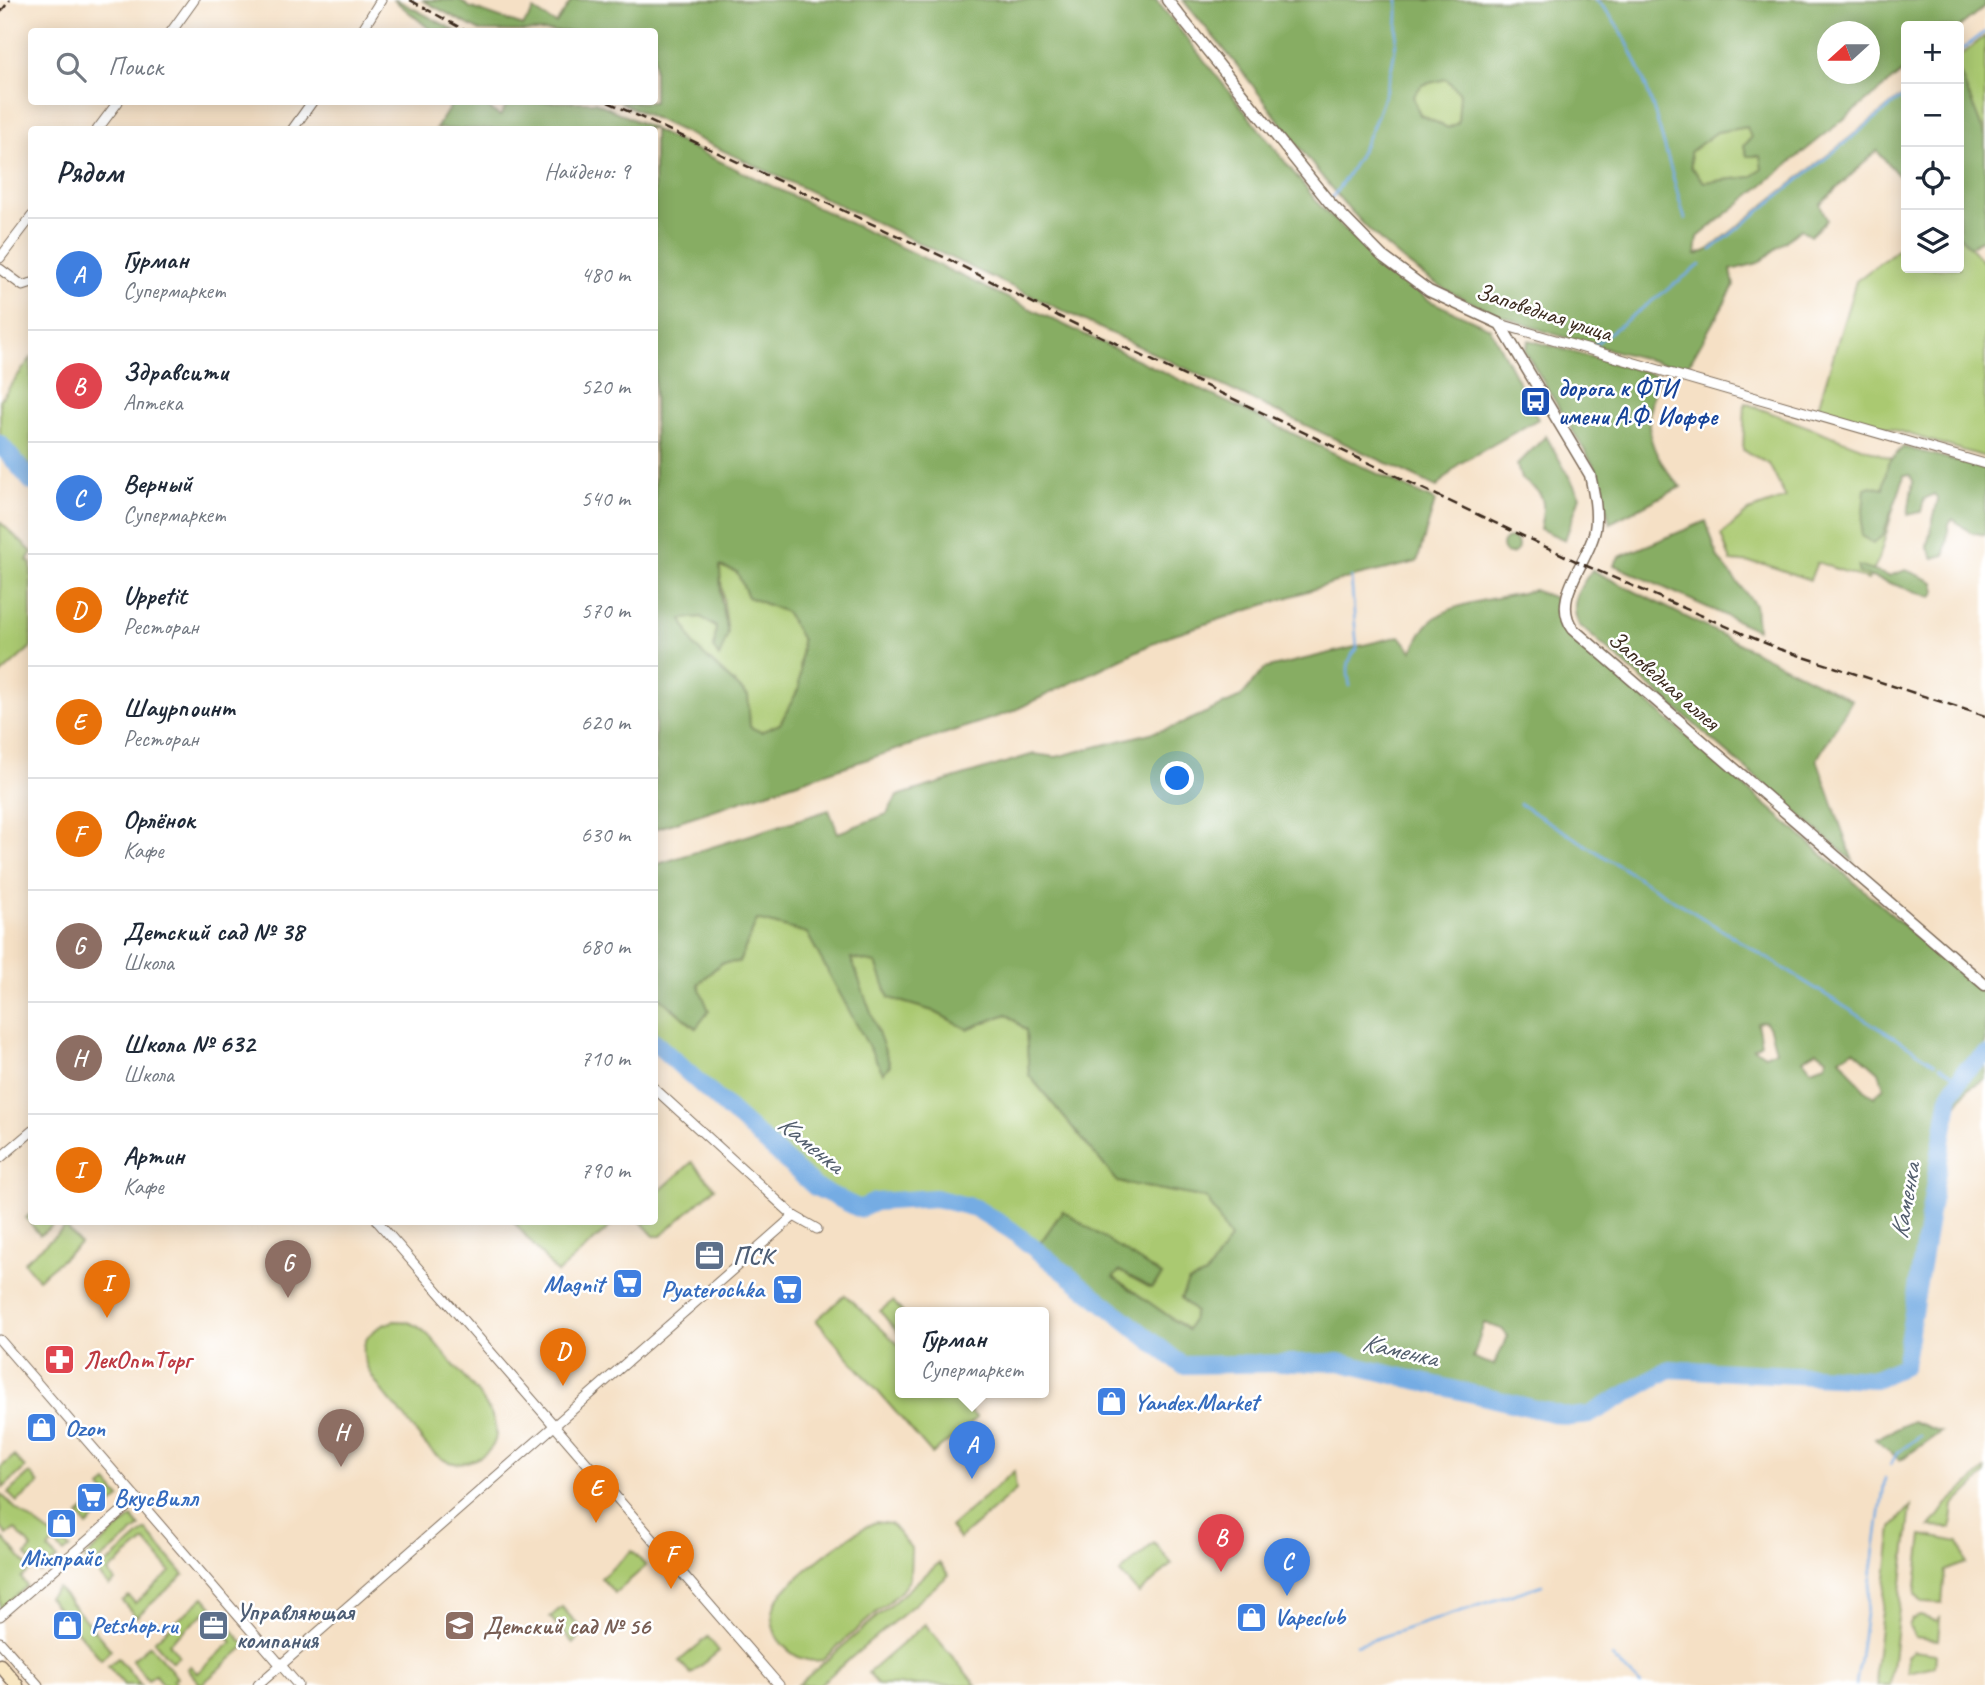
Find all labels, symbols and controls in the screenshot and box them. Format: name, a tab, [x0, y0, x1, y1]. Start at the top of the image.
north arrow	[1817, 21, 1880, 84]
map controls	[1901, 21, 1964, 273]
button: +	[1901, 21, 1964, 84]
search box	[28, 28, 658, 105]
icon: search	[52, 48, 90, 86]
text: Поиск	[108, 50, 163, 83]
button: −	[1901, 84, 1964, 147]
button: locate	[1901, 147, 1964, 210]
text: Рядом	[56, 153, 123, 191]
text: Найдено: 9	[544, 157, 630, 186]
button: layers	[1901, 210, 1964, 273]
text: Гурман	[123, 243, 189, 276]
text: A	[73, 260, 85, 289]
text: 480 m	[581, 260, 630, 289]
text: Супермаркет	[123, 276, 226, 305]
street label: Заповедная улица	[1472, 276, 1617, 348]
text: Здравсити	[123, 355, 228, 388]
text: B	[73, 372, 85, 401]
text: 520 m	[581, 372, 630, 401]
place label: дорога к ФТИ имени А.Ф. Иоффе	[1558, 373, 1719, 431]
bus stop icon: дорога к ФТИ имени А.Ф. Иоффе	[1518, 385, 1552, 419]
text: Аптека	[123, 388, 182, 417]
text: Верный	[123, 467, 192, 500]
text: C	[74, 484, 84, 513]
text: 540 m	[581, 484, 630, 513]
text: Супермаркет	[123, 500, 226, 529]
text: Uppetit	[123, 579, 186, 612]
text: D	[72, 596, 86, 625]
text: 570 m	[581, 596, 630, 625]
text: Ресторан	[123, 612, 199, 641]
street label: Заповедная аллея	[1602, 624, 1727, 737]
text: Шаурпоинт	[123, 691, 234, 724]
text: E	[73, 708, 85, 737]
text: 620 m	[581, 708, 630, 737]
text: Ресторан	[123, 724, 199, 753]
your location	[1160, 761, 1194, 795]
text: Орлёнок	[123, 803, 195, 836]
text: F	[74, 820, 84, 849]
text: 630 m	[581, 820, 630, 849]
text: Кафе	[123, 836, 164, 865]
text: Детский сад № 38	[123, 915, 304, 948]
text: G	[73, 932, 85, 961]
text: 680 m	[581, 932, 630, 961]
text: Школа	[123, 948, 174, 977]
text: Школа № 632	[123, 1027, 255, 1060]
text: H	[72, 1044, 86, 1073]
text: 710 m	[581, 1044, 630, 1073]
text: Школа	[123, 1060, 174, 1089]
water label: Каменка	[771, 1107, 853, 1183]
text: Артин	[123, 1139, 185, 1172]
text: I	[74, 1156, 84, 1185]
text: 790 m	[581, 1156, 630, 1185]
water label: Каменка	[1882, 1157, 1928, 1241]
text: Кафе	[123, 1172, 164, 1201]
office icon: ПСК	[693, 1239, 727, 1273]
pin: G	[265, 1240, 311, 1298]
place label: ПСК	[733, 1241, 777, 1271]
pin: I	[84, 1260, 130, 1318]
supermarket icon: Magnit	[610, 1267, 644, 1301]
place label: Magnit	[543, 1269, 608, 1299]
supermarket icon: Pyaterochka	[770, 1272, 804, 1306]
place label: Pyaterochka	[661, 1274, 766, 1304]
popup	[895, 1307, 1049, 1398]
text: Гурман	[921, 1322, 986, 1355]
water label: Каменка	[1359, 1325, 1444, 1375]
pin: D	[540, 1328, 586, 1386]
pharmacy icon: ЛекОптТорг	[43, 1343, 77, 1377]
place label: ЛекОптТорг	[83, 1345, 195, 1375]
text: Супермаркет	[921, 1355, 1023, 1384]
shop icon: Yandex.Market	[1094, 1385, 1128, 1419]
place label: Yandex.Market	[1134, 1387, 1263, 1417]
pin: H	[318, 1409, 364, 1467]
shop icon: Ozon	[25, 1411, 59, 1445]
place label: Ozon	[65, 1413, 106, 1443]
pin: A	[949, 1421, 995, 1479]
pin: E	[573, 1465, 619, 1523]
supermarket icon: ВкусВилл	[74, 1481, 108, 1515]
place label: ВкусВилл	[114, 1483, 199, 1513]
shop icon: Mixпрайс	[44, 1507, 78, 1541]
pin: B	[1198, 1514, 1244, 1572]
pin: F	[648, 1531, 694, 1589]
pin: C	[1264, 1538, 1310, 1596]
place label: Mixпрайс	[21, 1543, 103, 1573]
place label: Управляющая компания	[236, 1597, 356, 1655]
shop icon: Vapeclub	[1234, 1600, 1268, 1634]
place label: Vapeclub	[1274, 1602, 1347, 1632]
shop icon: Petshop.ru	[51, 1608, 85, 1642]
office icon: Управляющая компания	[196, 1609, 230, 1643]
school or university icon: Детский сад № 56	[443, 1609, 477, 1643]
place label: Petshop.ru	[91, 1610, 179, 1640]
place label: Детский сад № 56	[483, 1611, 652, 1641]

